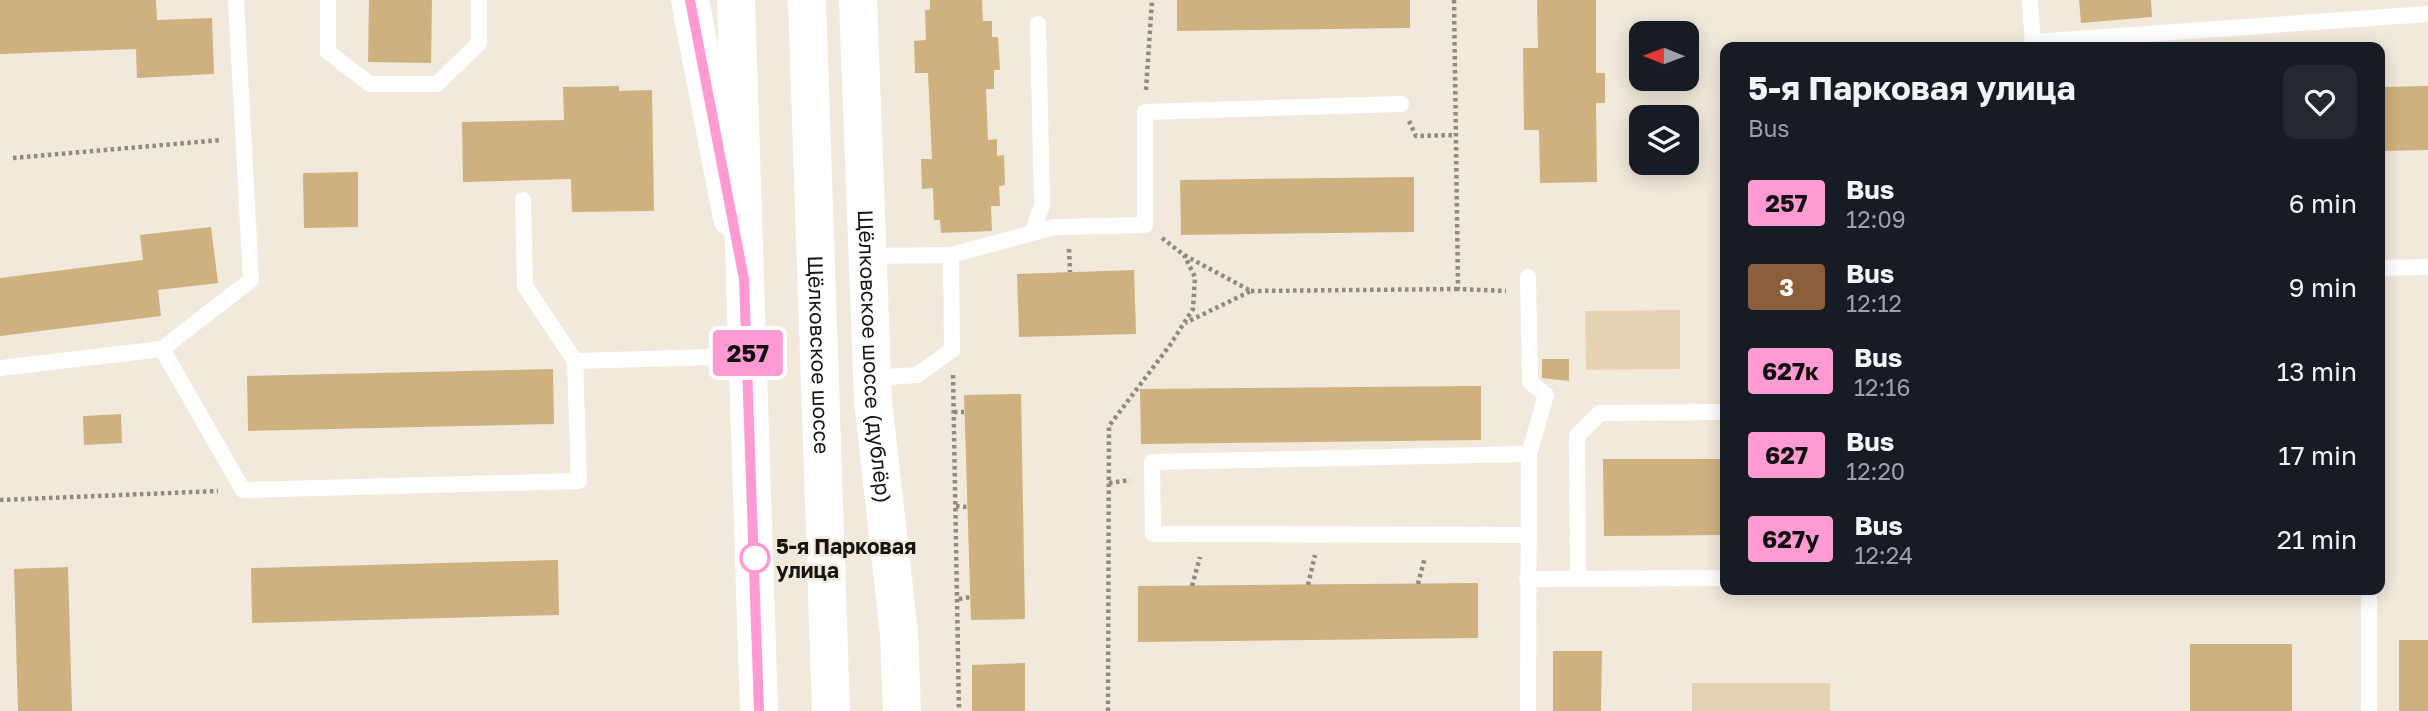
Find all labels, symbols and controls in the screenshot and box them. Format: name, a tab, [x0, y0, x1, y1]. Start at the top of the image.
north arrow	[1629, 21, 1699, 91]
map controls	[1629, 21, 1699, 175]
button: heart	[2283, 65, 2357, 139]
text: 5-я Парковая улица	[1748, 68, 2076, 107]
button: layers	[1629, 105, 1699, 175]
text: Bus	[1748, 114, 1790, 142]
text: Bus	[1846, 174, 1894, 205]
text: 257	[1765, 188, 1808, 217]
text: 6 min	[2289, 188, 2357, 219]
text: 12:09	[1846, 205, 1906, 233]
street label: Щёлковское шоссе (дублёр)	[853, 209, 897, 505]
street label: Щёлковское шоссе	[803, 255, 835, 455]
text: Bus	[1846, 258, 1894, 289]
text: 3	[1779, 272, 1794, 301]
text: 9 min	[2289, 272, 2357, 303]
text: 12:12	[1846, 289, 1902, 317]
line badge: 257	[708, 330, 788, 376]
text: 257	[727, 338, 769, 367]
text: Bus	[1854, 342, 1902, 373]
text: 627к	[1762, 356, 1819, 385]
text: 13 min	[2277, 356, 2357, 387]
text: 12:16	[1854, 373, 1910, 401]
text: Bus	[1846, 426, 1894, 457]
text: 627	[1765, 440, 1808, 469]
text: 17 min	[2278, 440, 2357, 471]
text: 12:20	[1846, 457, 1905, 485]
text: Bus	[1854, 510, 1903, 541]
text: 627у	[1762, 524, 1819, 553]
text: 21 min	[2277, 524, 2357, 555]
place label: 5-я Парковая улица	[776, 533, 916, 583]
text: 12:24	[1854, 541, 1913, 569]
marker: 5-я Парковая улица	[740, 543, 770, 573]

